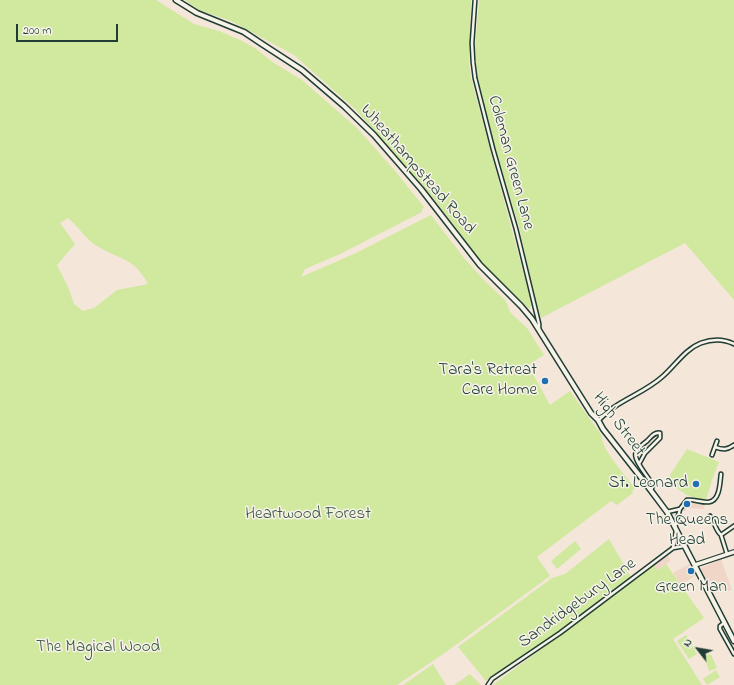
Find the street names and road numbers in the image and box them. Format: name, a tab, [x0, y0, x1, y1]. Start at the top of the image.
street label: Coleman Green Lane	[482, 94, 538, 232]
street label: Wheathampstead Road	[355, 101, 479, 239]
street label: High Street	[587, 389, 649, 461]
street label: Sandridgebury Lane	[515, 555, 641, 653]

